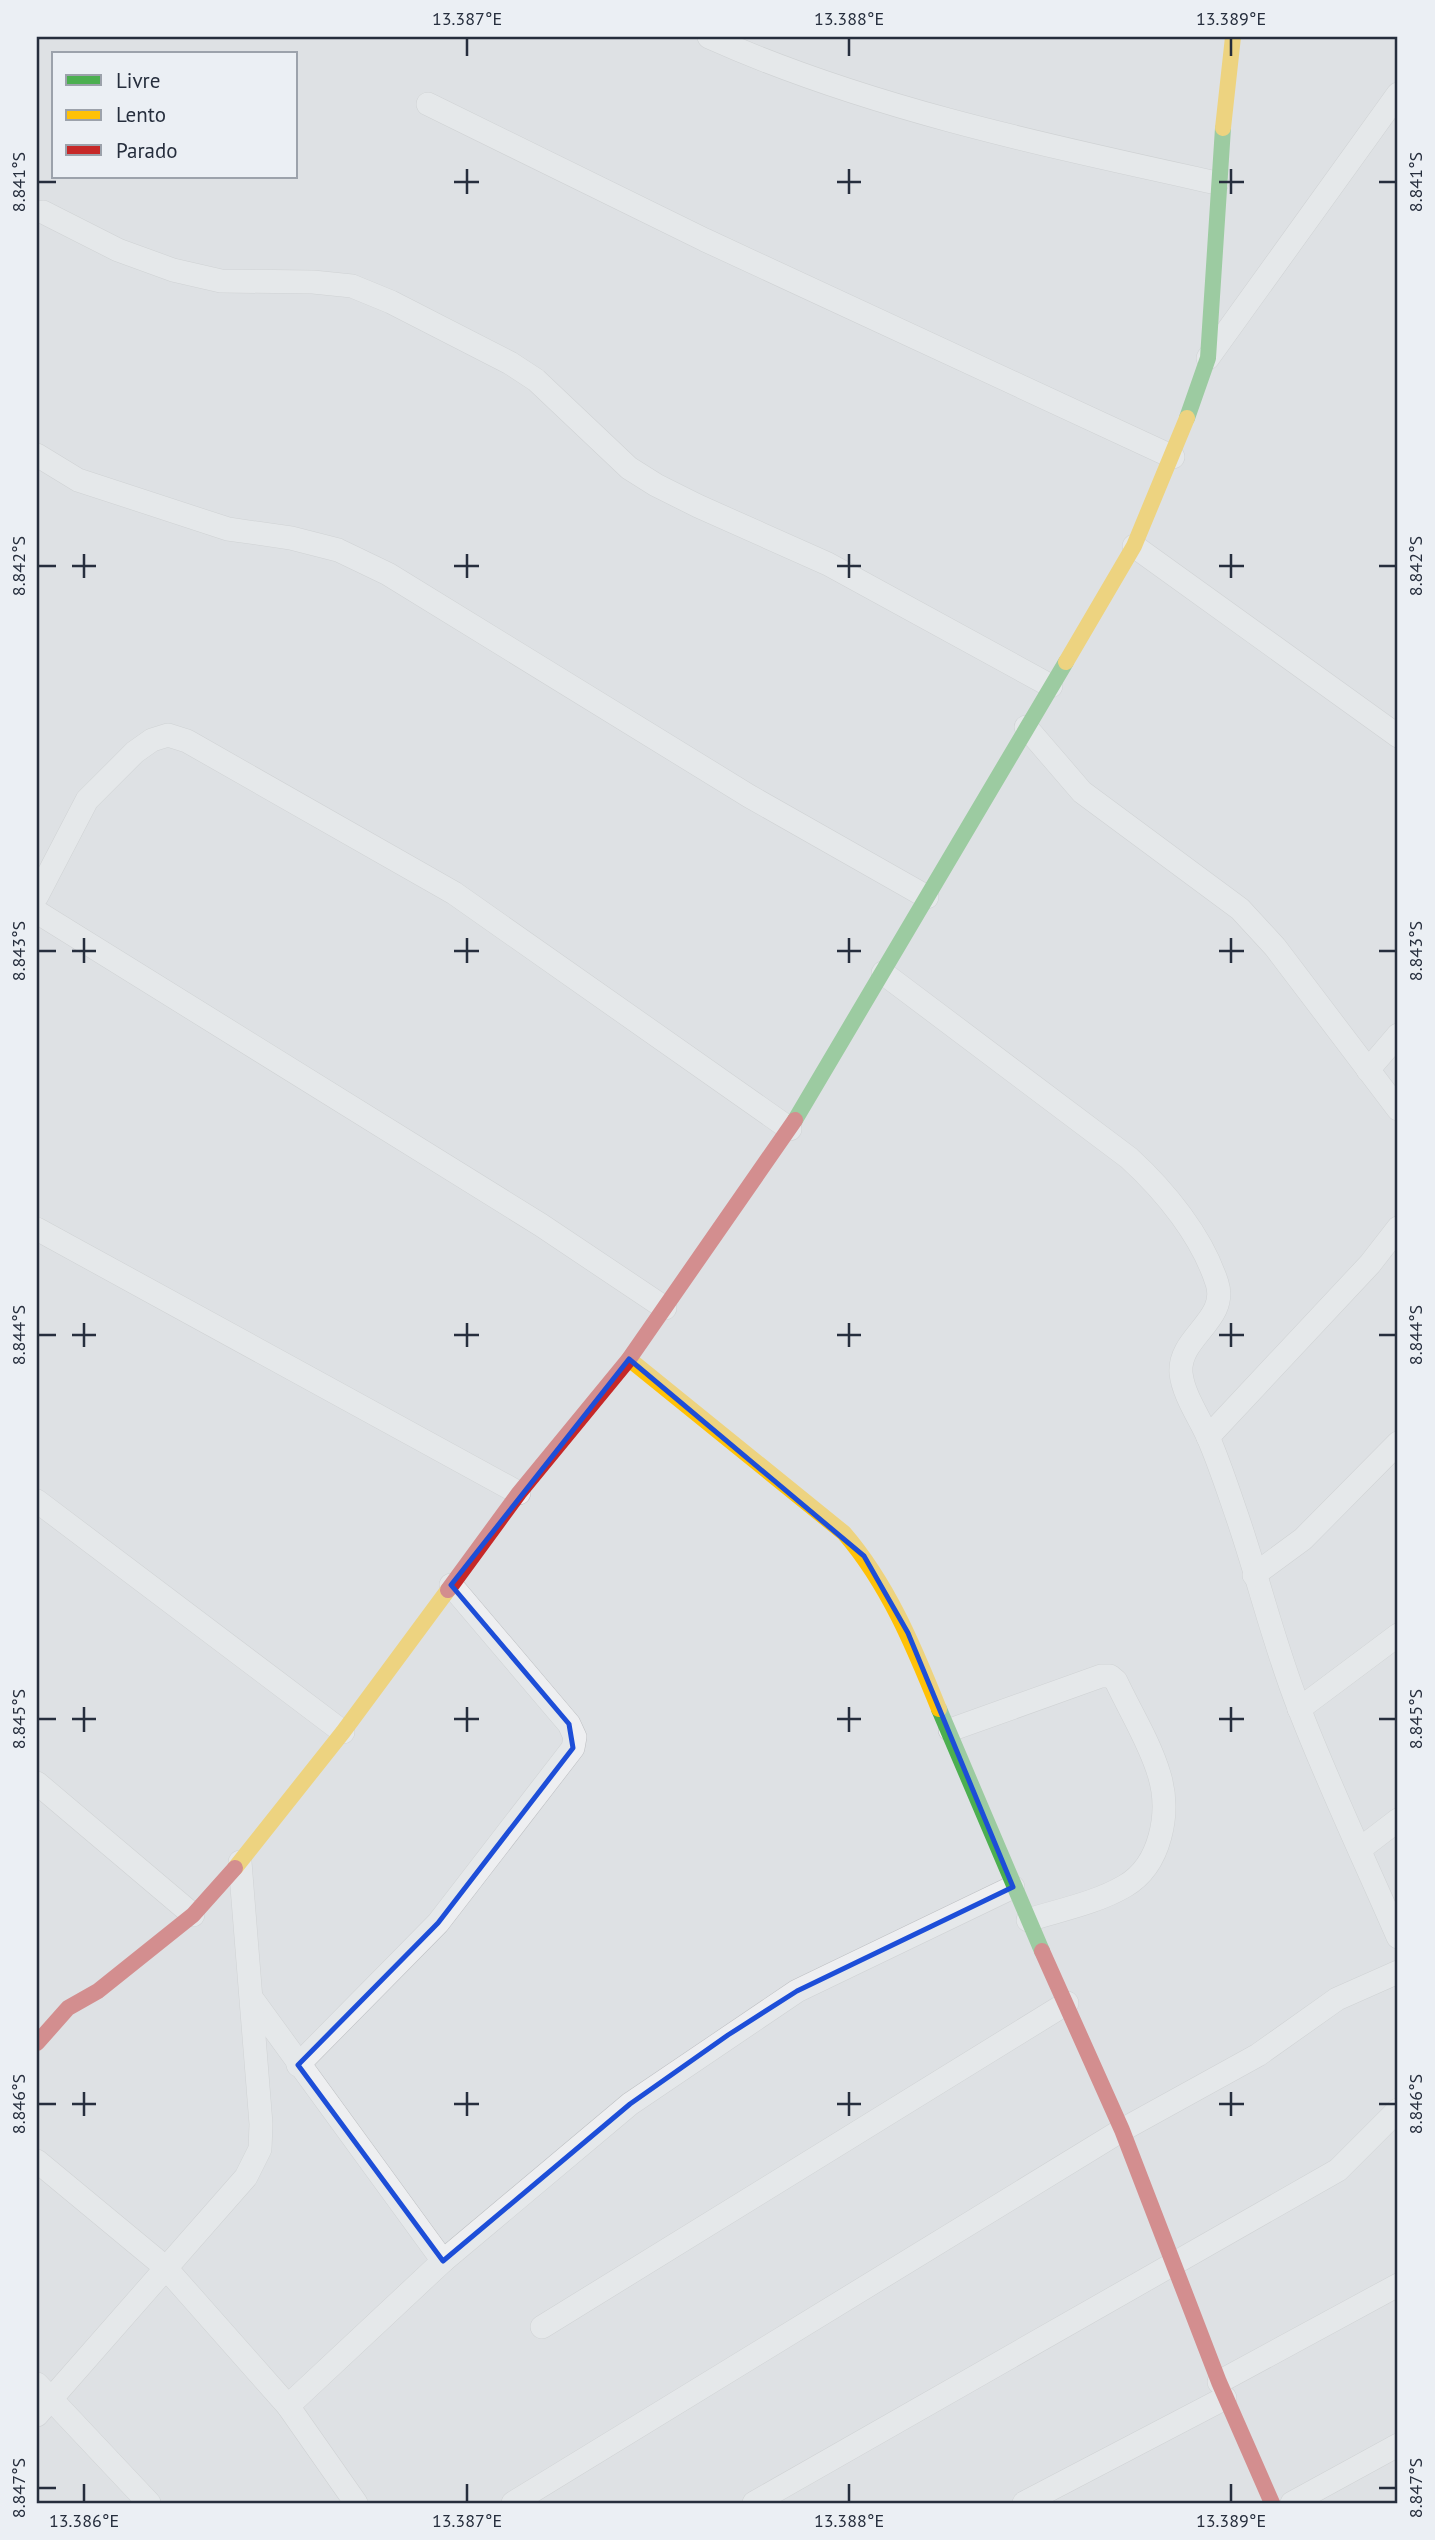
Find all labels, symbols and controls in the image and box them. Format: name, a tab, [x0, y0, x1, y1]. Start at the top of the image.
text: 13.387°E	[432, 7, 502, 30]
text: 13.388°E	[814, 7, 884, 30]
text: 13.389°E	[1196, 7, 1266, 30]
legend	[52, 52, 298, 178]
text: Livre	[116, 67, 160, 94]
text: Lento	[116, 101, 166, 128]
text: Parado	[116, 137, 178, 164]
text: 8.841°S	[7, 152, 30, 212]
text: 8.841°S	[1404, 152, 1427, 212]
text: 8.842°S	[7, 536, 30, 596]
text: 8.842°S	[1404, 536, 1427, 596]
text: 8.843°S	[7, 921, 30, 981]
text: 8.843°S	[1404, 921, 1427, 981]
text: 8.844°S	[7, 1305, 30, 1365]
text: 8.844°S	[1404, 1305, 1427, 1365]
text: 8.845°S	[7, 1689, 30, 1749]
text: 8.845°S	[1404, 1689, 1427, 1749]
text: 8.846°S	[7, 2074, 30, 2134]
text: 8.846°S	[1404, 2074, 1427, 2134]
text: 8.847°S	[7, 2458, 30, 2518]
text: 8.847°S	[1404, 2458, 1427, 2518]
text: 13.386°E	[49, 2509, 119, 2532]
text: 13.387°E	[432, 2509, 502, 2532]
text: 13.388°E	[814, 2509, 884, 2532]
text: 13.389°E	[1196, 2509, 1266, 2532]

